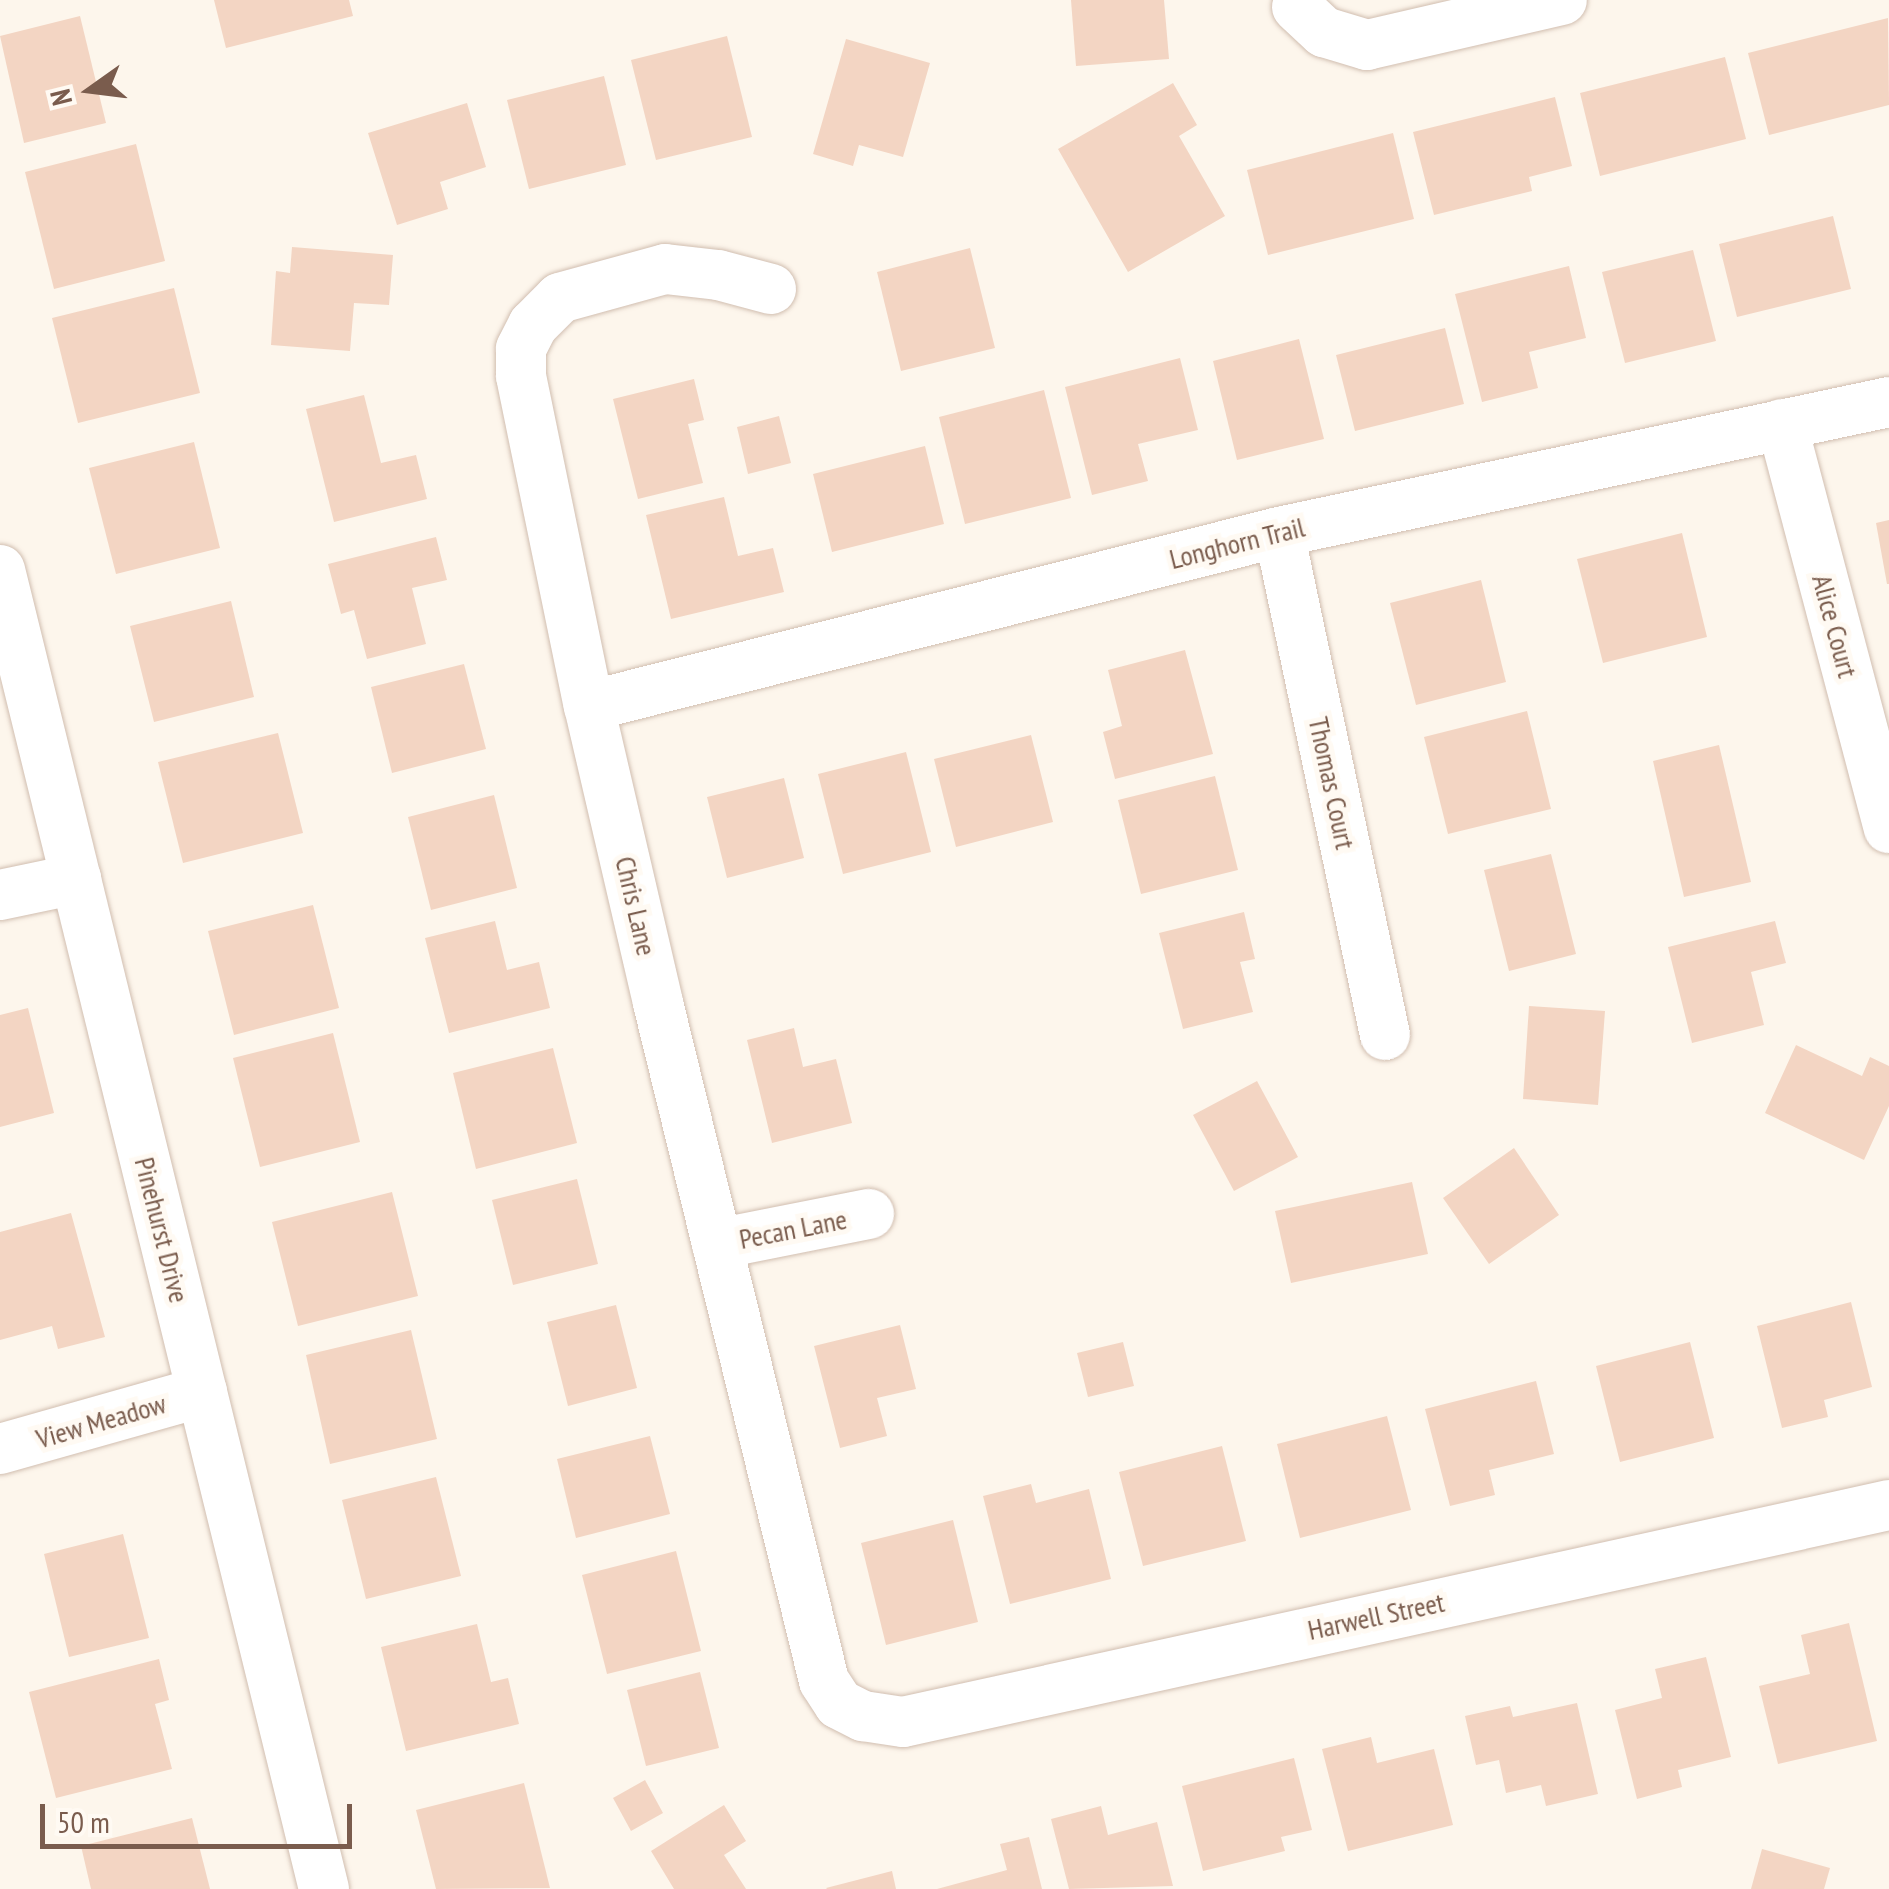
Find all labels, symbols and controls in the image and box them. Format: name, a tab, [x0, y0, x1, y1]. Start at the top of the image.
north arrow	[40, 40, 140, 140]
text: N	[41, 86, 80, 109]
street label: Longhorn Trail	[1166, 510, 1308, 576]
street label: Alice Court	[1805, 571, 1865, 681]
street label: Thomas Court	[1302, 714, 1362, 852]
street label: Chris Lane	[608, 853, 664, 959]
street label: Pinehurst Drive	[128, 1154, 196, 1306]
street label: Pecan Lane	[736, 1202, 850, 1256]
street label: View Meadow	[32, 1386, 170, 1456]
street label: Harwell Street	[1305, 1585, 1447, 1647]
scale bar	[45, 1784, 358, 1846]
text: 50 m	[57, 1802, 110, 1841]

